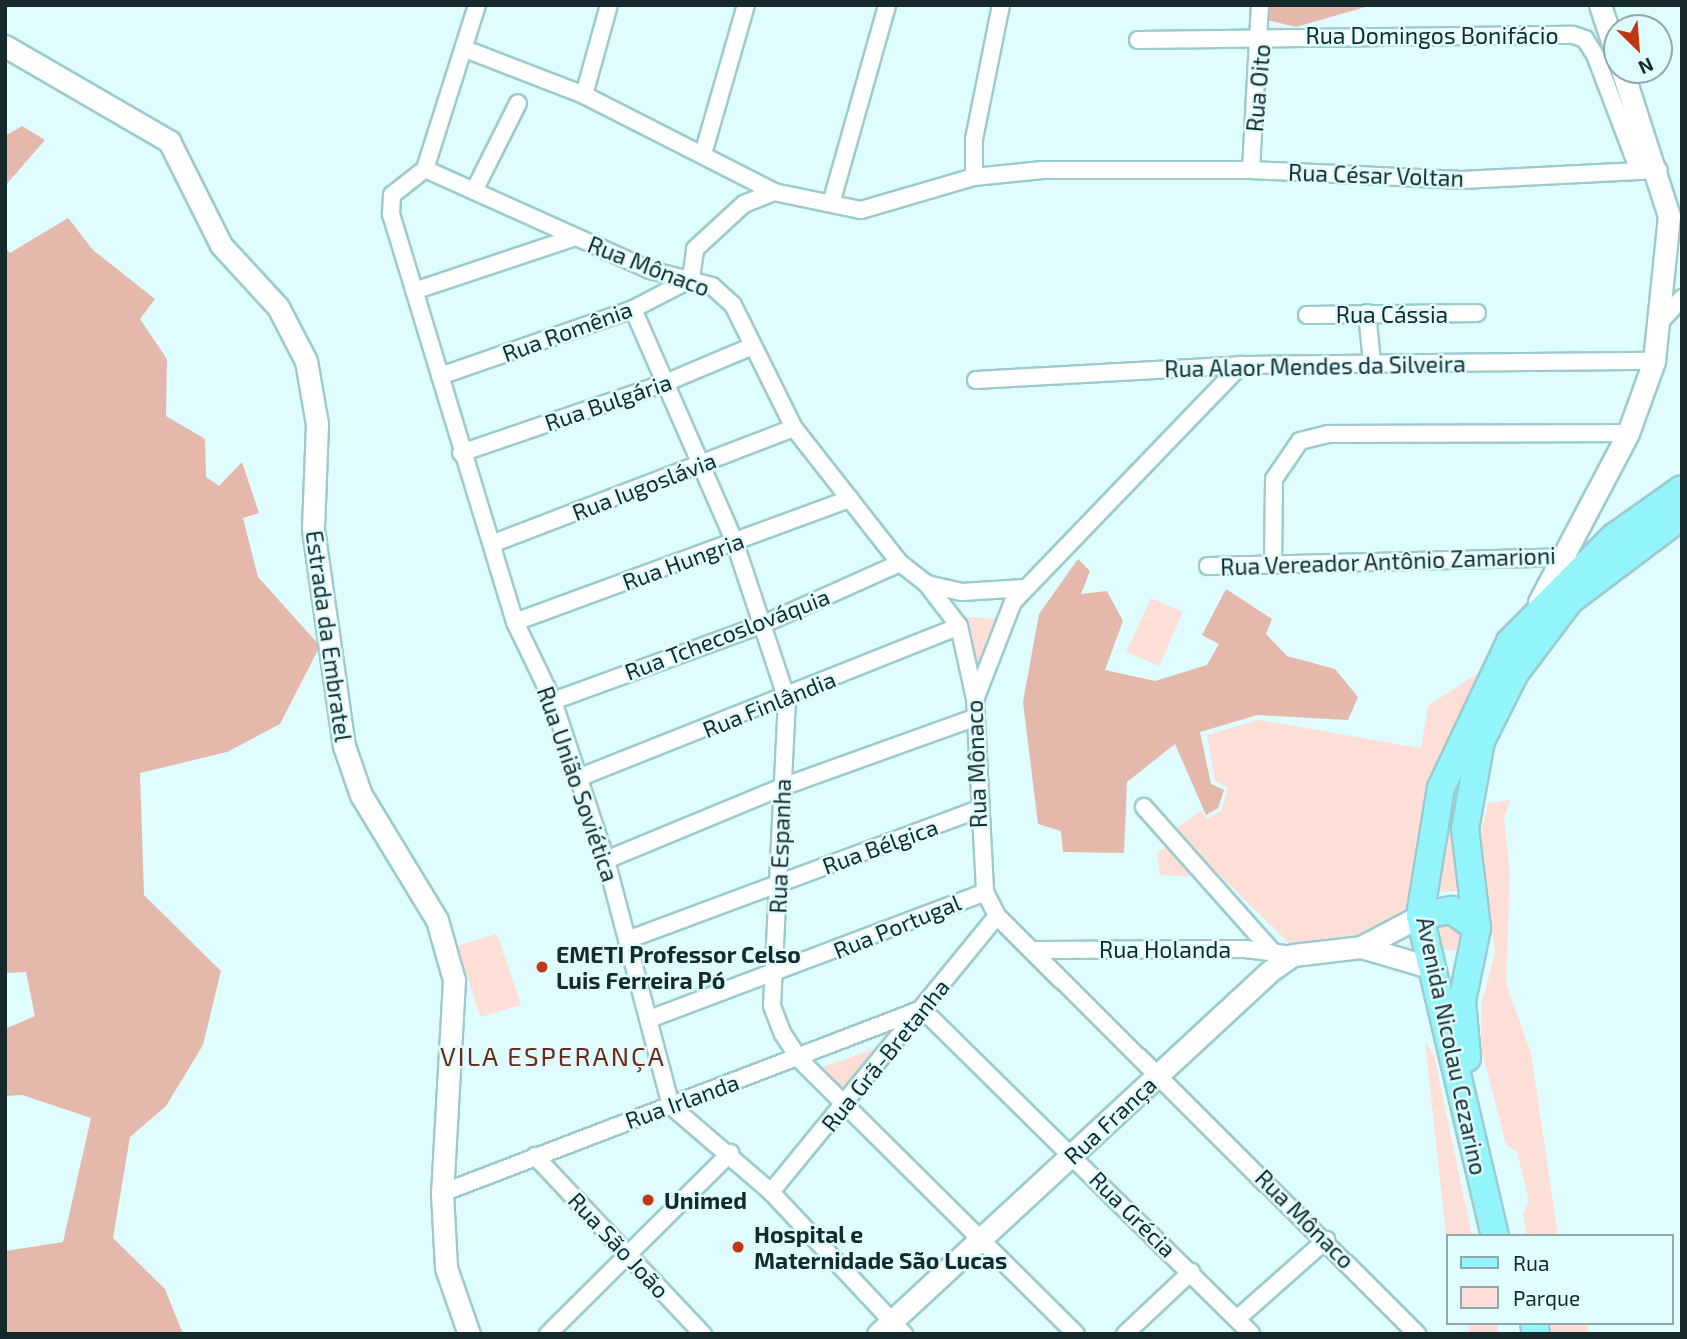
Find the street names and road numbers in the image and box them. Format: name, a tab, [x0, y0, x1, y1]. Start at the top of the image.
street label: Rua Domingos Bonifácio	[1305, 21, 1559, 49]
street label: Rua Oito	[1240, 43, 1276, 133]
street label: Rua César Voltan	[1287, 158, 1465, 192]
street label: Rua Mônaco	[584, 230, 714, 302]
street label: Rua Romênia	[498, 295, 636, 367]
street label: Rua Cássia	[1336, 300, 1448, 328]
street label: Rua Alaor Mendes da Silveira	[1164, 350, 1466, 382]
street label: Rua Bulgária	[541, 367, 675, 437]
street label: Rua Iugoslávia	[568, 446, 720, 526]
street label: Rua Hungria	[618, 526, 748, 596]
street label: Estrada da Embratel	[301, 529, 357, 743]
street label: Rua Vereador Antônio Zamarioni	[1219, 541, 1557, 581]
street label: Rua Tchecoslováquia	[620, 582, 834, 686]
street label: Rua Finlândia	[699, 665, 839, 743]
street label: Rua União Soviética	[532, 683, 624, 885]
street label: Rua Mônaco	[960, 699, 992, 829]
street label: Rua Espanha	[764, 778, 796, 914]
street label: Rua Bélgica	[818, 812, 942, 880]
street label: Rua Portugal	[829, 888, 965, 964]
street label: Avenida Nicolau Cezarino	[1411, 914, 1493, 1178]
street label: Rua Holanda	[1099, 935, 1231, 963]
street label: Rua Grã-Bretanha	[815, 973, 955, 1137]
street label: Rua Irlanda	[621, 1068, 743, 1134]
street label: Rua França	[1058, 1070, 1162, 1170]
street label: Rua Mônaco	[1250, 1164, 1360, 1274]
street label: Rua Grécia	[1084, 1165, 1182, 1263]
street label: Rua São João	[563, 1186, 675, 1304]

